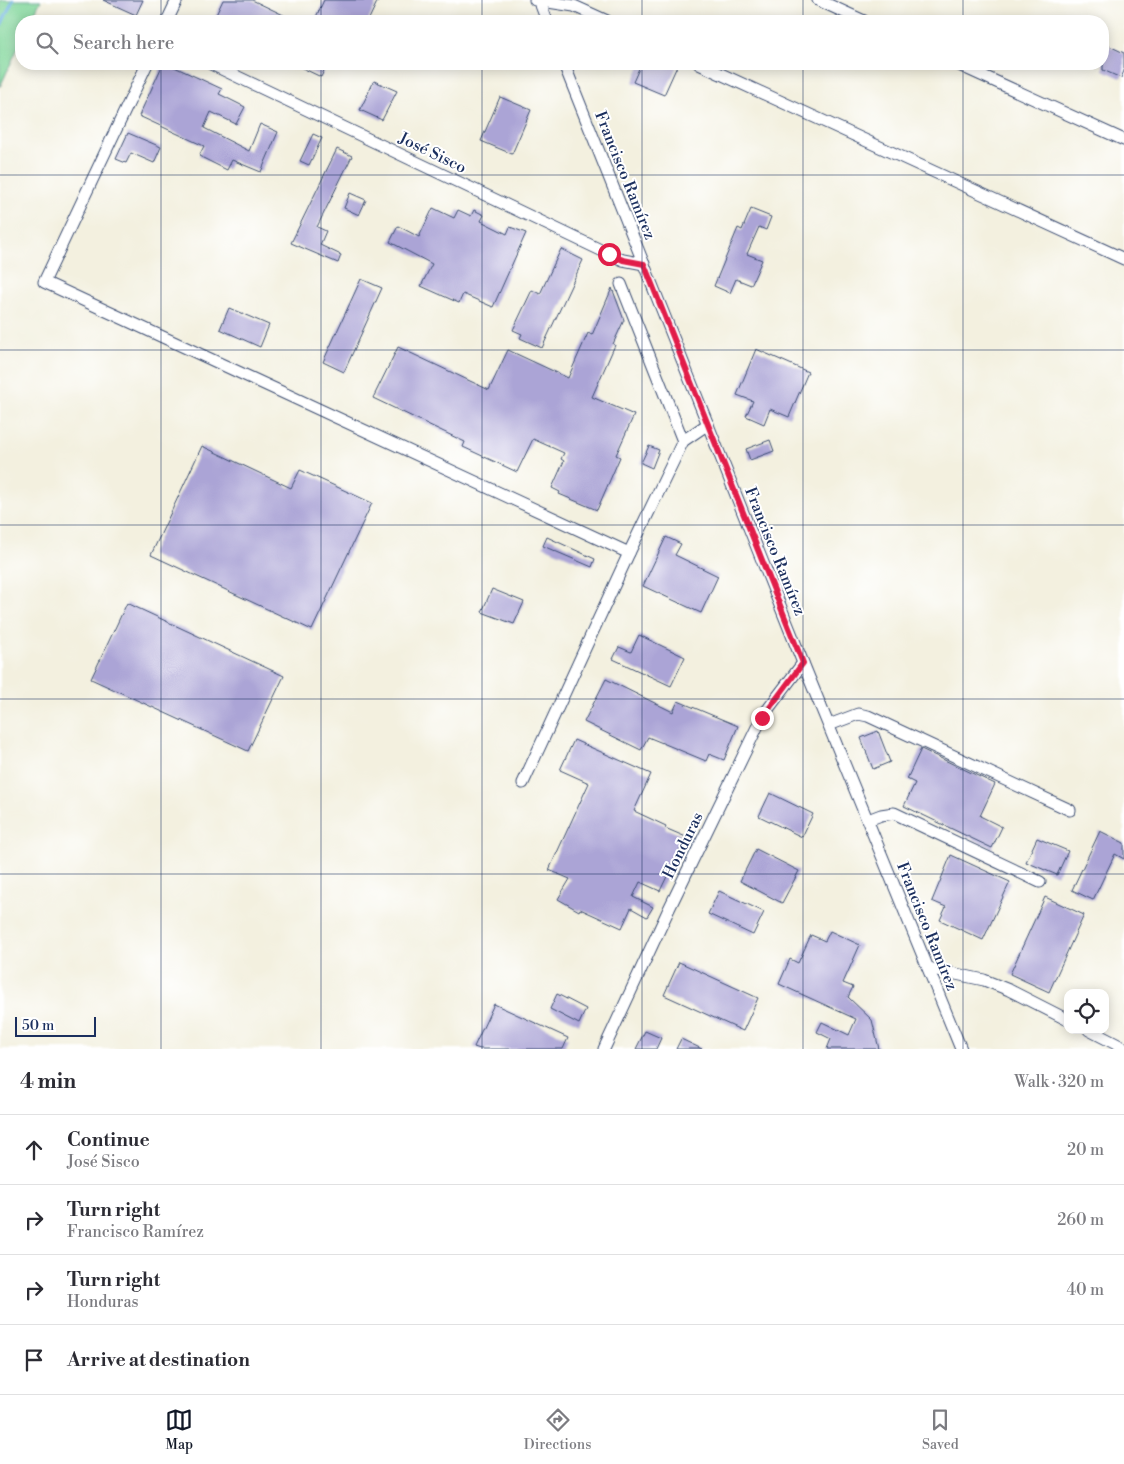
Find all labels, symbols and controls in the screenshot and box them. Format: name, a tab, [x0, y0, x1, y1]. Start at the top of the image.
search box	[15, 15, 1109, 70]
icon: search	[33, 29, 61, 57]
text: Search here	[73, 31, 174, 55]
street label: Francisco Ramírez	[590, 108, 660, 243]
street label: José Sisco	[395, 128, 470, 178]
route start	[598, 243, 621, 266]
street label: Francisco Ramírez	[740, 484, 810, 619]
route end	[751, 707, 774, 730]
street label: Honduras	[658, 809, 708, 882]
street label: Francisco Ramírez	[892, 859, 962, 994]
map controls	[1064, 989, 1109, 1034]
button: locate	[1064, 989, 1109, 1034]
scale bar	[15, 1014, 96, 1037]
text: 50 m	[22, 1017, 54, 1035]
text: 4 min	[20, 1069, 76, 1095]
text: Walk · 320 m	[1014, 1072, 1104, 1092]
text: Continue	[67, 1128, 150, 1152]
icon: ahead	[20, 1136, 48, 1164]
text: 20 m	[1067, 1140, 1104, 1160]
text: José Sisco	[67, 1152, 140, 1172]
text: Turn right	[67, 1198, 160, 1222]
icon: right	[20, 1206, 48, 1234]
text: 260 m	[1057, 1210, 1104, 1230]
text: Francisco Ramírez	[67, 1222, 204, 1242]
text: Turn right	[67, 1268, 160, 1292]
icon: right	[20, 1276, 48, 1304]
text: 40 m	[1067, 1280, 1104, 1300]
text: Honduras	[67, 1292, 139, 1312]
icon: arrive	[20, 1346, 48, 1374]
text: Arrive at destination	[67, 1348, 250, 1372]
tab: Map	[165, 1406, 193, 1454]
tab: Directions	[524, 1406, 591, 1454]
tab: Saved	[922, 1406, 959, 1454]

